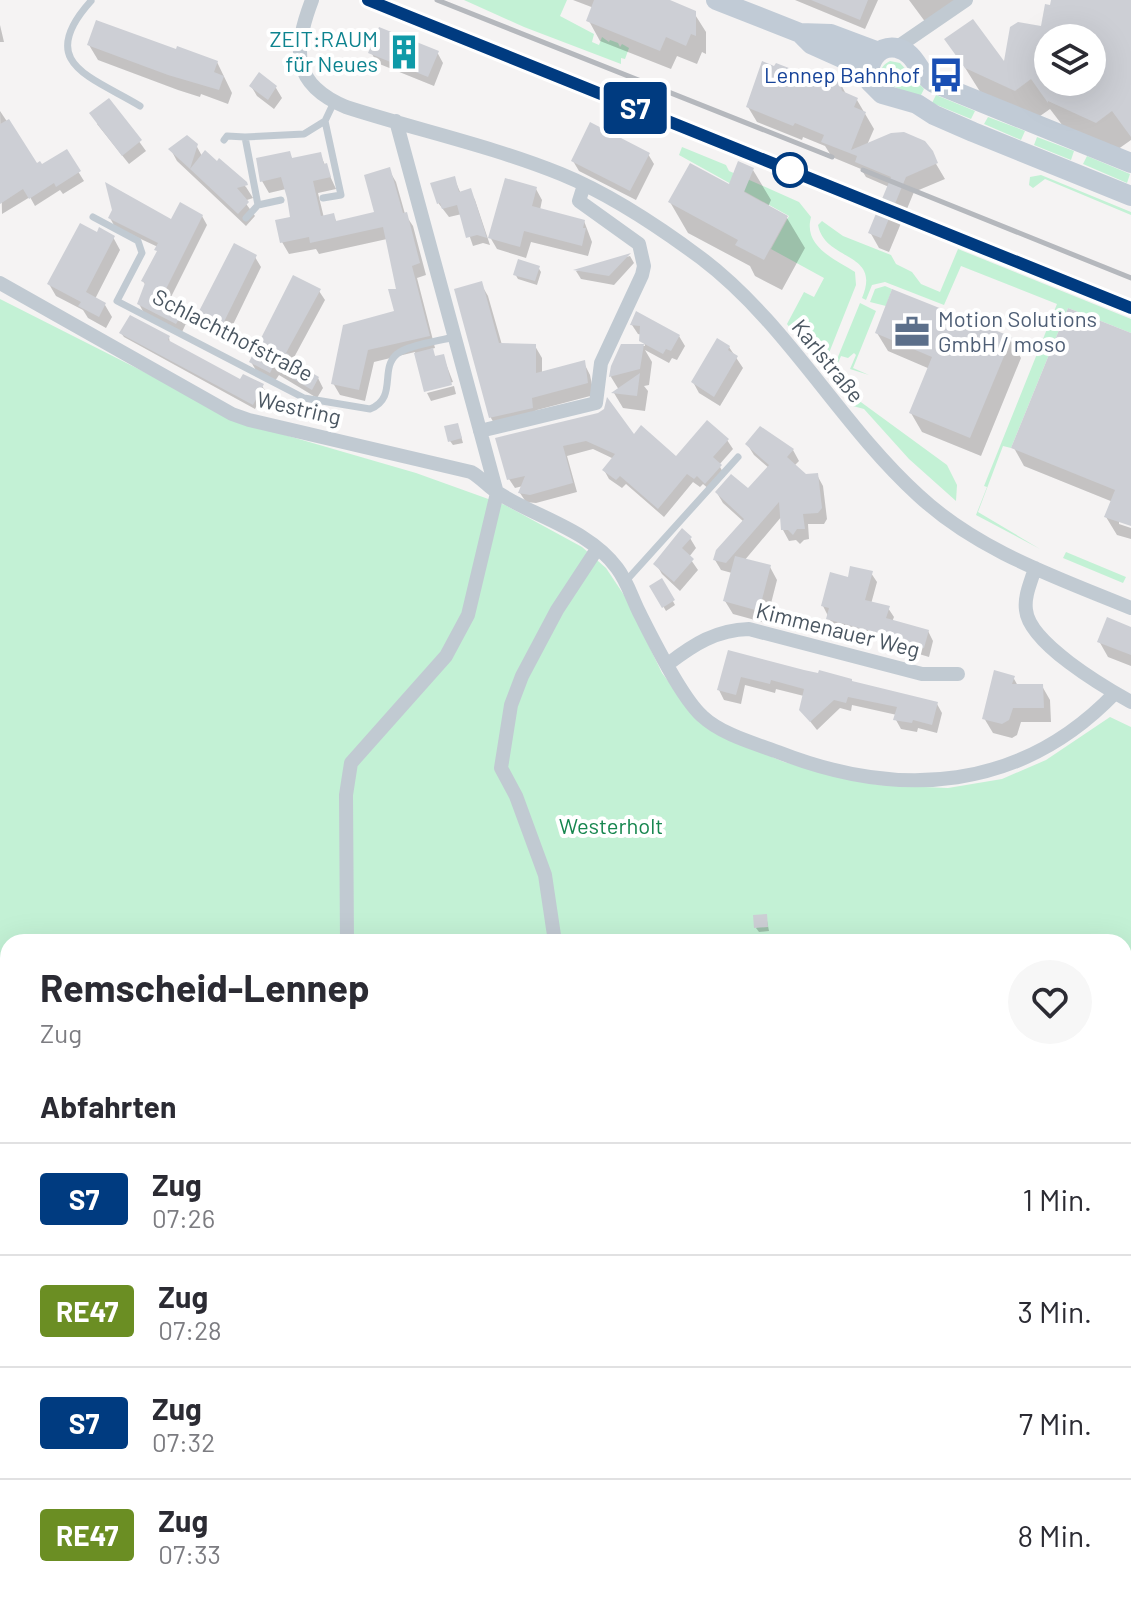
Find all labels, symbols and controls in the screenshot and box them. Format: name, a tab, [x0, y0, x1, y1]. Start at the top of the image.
map controls	[1034, 24, 1106, 96]
button: layers	[1034, 24, 1106, 96]
place label: ZEIT:RAUM für Neues	[269, 25, 378, 76]
building icon: ZEIT:RAUM für Neues	[385, 33, 423, 71]
bus stop icon: Lennep Bahnhof	[927, 56, 965, 94]
place label: Lennep Bahnhof	[764, 61, 920, 87]
line badge: S7	[599, 82, 671, 134]
text: S7	[620, 91, 650, 125]
unlabelled marker	[773, 153, 807, 187]
street label: Schlachthofstraße	[149, 282, 318, 386]
place label: Motion Solutions GmbH / moso	[938, 305, 1097, 356]
office icon: Motion Solutions GmbH / moso	[893, 313, 931, 351]
street label: Karlstraße	[787, 314, 870, 407]
street label: Westring	[255, 385, 344, 429]
street label: Kimmenauer Weg	[754, 596, 923, 662]
park label: Westerholt	[559, 812, 663, 838]
button: heart	[1008, 960, 1092, 1044]
text: Remscheid-Lennep	[40, 964, 369, 1010]
text: Zug	[40, 1017, 82, 1048]
text: Abfahrten	[40, 1088, 176, 1124]
text: Zug	[152, 1166, 202, 1202]
text: 1 Min.	[1023, 1181, 1092, 1217]
text: S7	[69, 1182, 99, 1216]
text: 07:26	[152, 1202, 215, 1233]
text: Zug	[158, 1278, 208, 1314]
text: 3 Min.	[1018, 1293, 1092, 1329]
text: RE47	[56, 1294, 118, 1328]
text: 07:28	[158, 1314, 222, 1345]
text: Zug	[152, 1390, 202, 1426]
text: 7 Min.	[1019, 1405, 1092, 1441]
text: S7	[69, 1406, 99, 1440]
text: 07:32	[152, 1426, 215, 1457]
text: Zug	[158, 1502, 208, 1538]
text: 8 Min.	[1017, 1517, 1092, 1553]
text: RE47	[56, 1518, 118, 1552]
text: 07:33	[158, 1538, 221, 1569]

